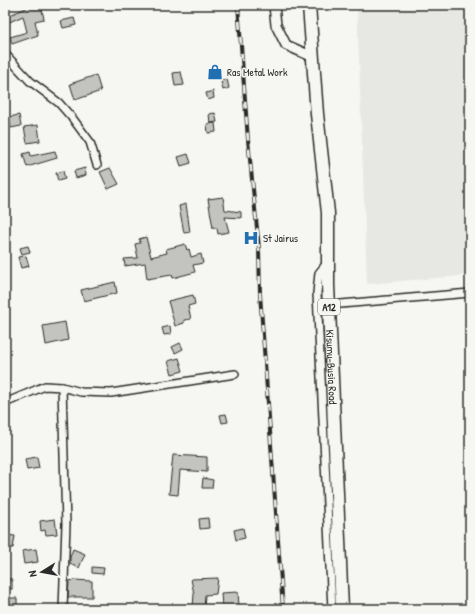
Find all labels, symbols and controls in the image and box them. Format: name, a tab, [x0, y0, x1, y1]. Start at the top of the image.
shop icon: Ras Metal Work	[206, 63, 224, 81]
place label: Ras Metal Work	[227, 65, 288, 79]
hospital icon: St Jairus	[242, 229, 260, 247]
place label: St Jairus	[263, 231, 298, 245]
road number: A12	[318, 299, 340, 315]
street label: Kisumu-Busia Road	[323, 329, 340, 405]
north arrow	[22, 552, 62, 592]
text: N	[25, 570, 40, 578]

